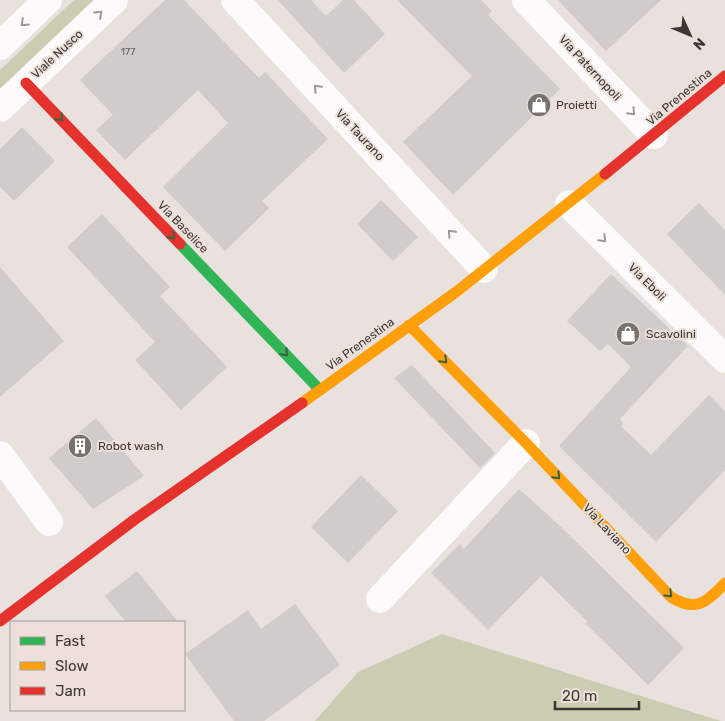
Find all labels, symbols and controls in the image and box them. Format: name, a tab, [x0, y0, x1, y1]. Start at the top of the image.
north arrow	[665, 10, 715, 60]
one-way arrow	[94, 11, 103, 20]
one-way arrow	[21, 17, 30, 26]
street label: Viale Nusco	[28, 27, 86, 81]
street label: Via Paternopoli	[556, 32, 624, 104]
text: N	[689, 34, 709, 53]
house number: 177	[121, 46, 135, 58]
street label: Via Prenestina	[644, 66, 714, 128]
one-way arrow	[314, 85, 323, 94]
shop icon: Proietti	[526, 92, 552, 118]
place label: Proietti	[556, 98, 597, 112]
street label: Via Taurano	[333, 106, 387, 164]
one-way arrow	[626, 106, 635, 115]
one-way arrow	[54, 113, 63, 122]
street label: Via Baselice	[155, 198, 211, 256]
one-way arrow	[167, 230, 176, 239]
one-way arrow	[448, 230, 457, 239]
one-way arrow	[597, 233, 606, 242]
street label: Via Eboli	[625, 260, 669, 304]
street label: Via Prenestina	[323, 315, 397, 373]
shop icon: Scavolini	[615, 321, 641, 347]
place label: Scavolini	[646, 327, 696, 341]
one-way arrow	[279, 348, 288, 357]
one-way arrow	[438, 354, 447, 363]
building icon: Robot wash	[67, 433, 93, 459]
place label: Robot wash	[98, 439, 164, 453]
one-way arrow	[551, 471, 560, 480]
street label: Via Laviano	[580, 501, 634, 557]
one-way arrow	[663, 588, 672, 597]
legend	[10, 621, 185, 711]
text: Fast	[55, 632, 85, 650]
text: Slow	[55, 657, 88, 675]
scale bar	[555, 678, 639, 710]
text: Jam	[55, 682, 86, 700]
text: 20 m	[562, 687, 597, 705]

